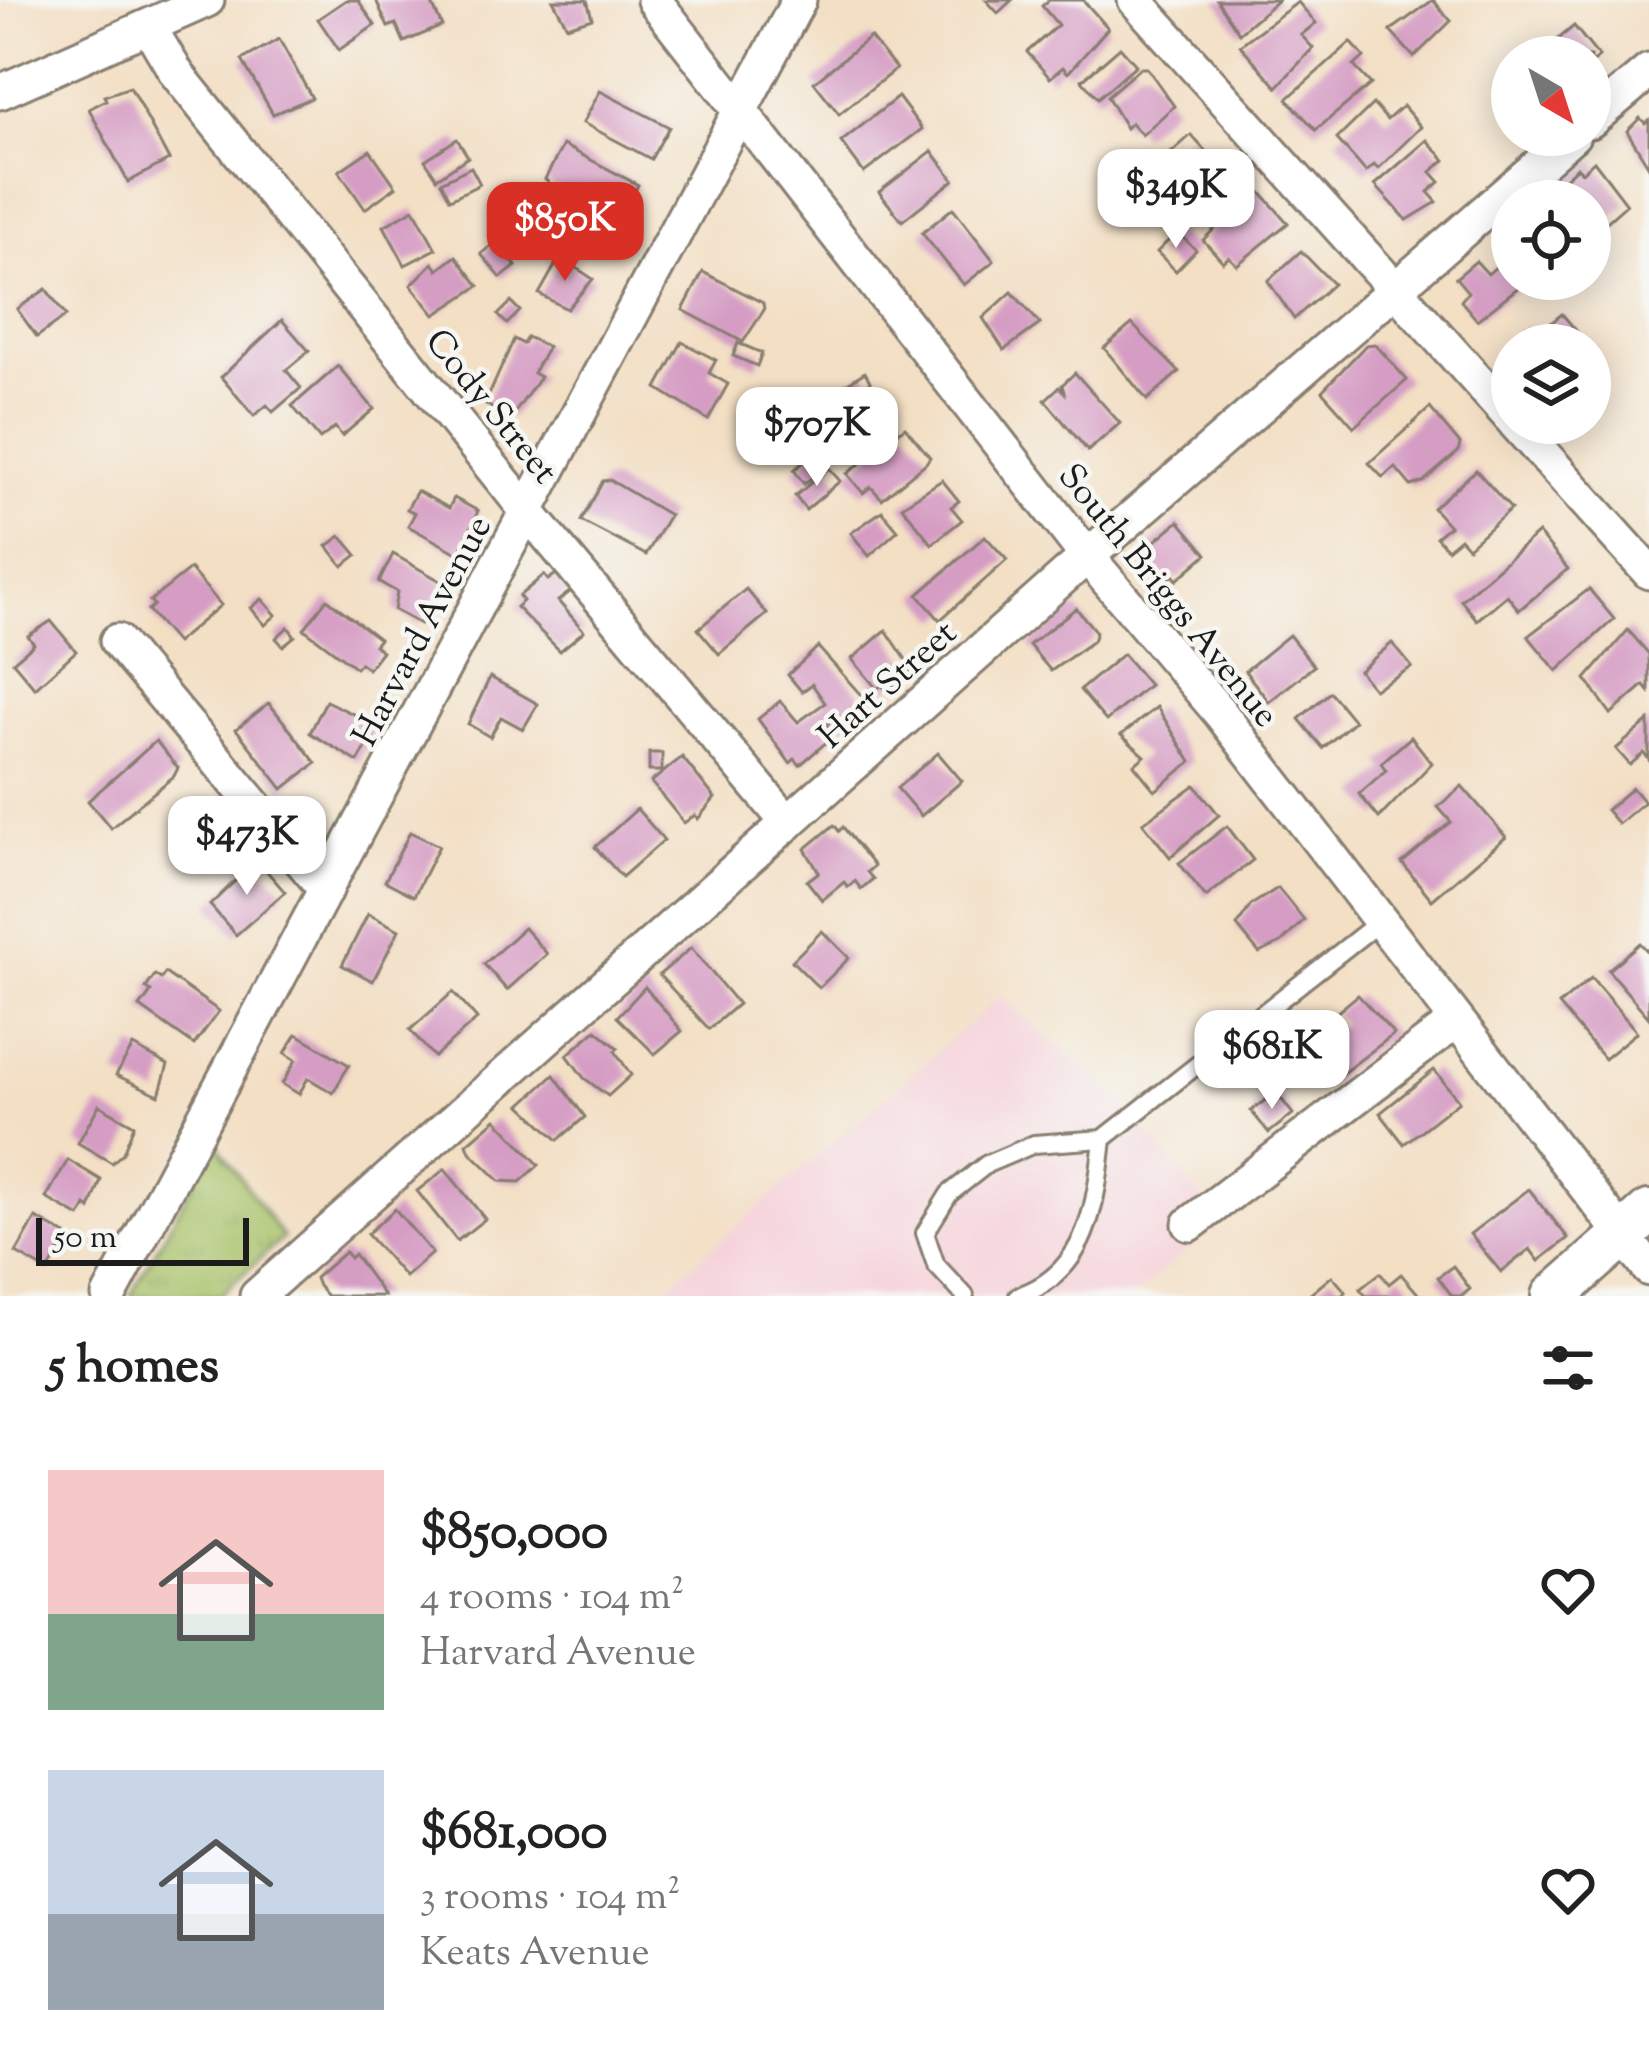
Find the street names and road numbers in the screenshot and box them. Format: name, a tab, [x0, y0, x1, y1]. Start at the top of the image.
street label: Cody Street	[411, 319, 569, 496]
street label: South Briggs Avenue	[1044, 453, 1290, 740]
street label: Harvard Avenue	[341, 507, 506, 757]
street label: Hart Street	[808, 609, 970, 763]

